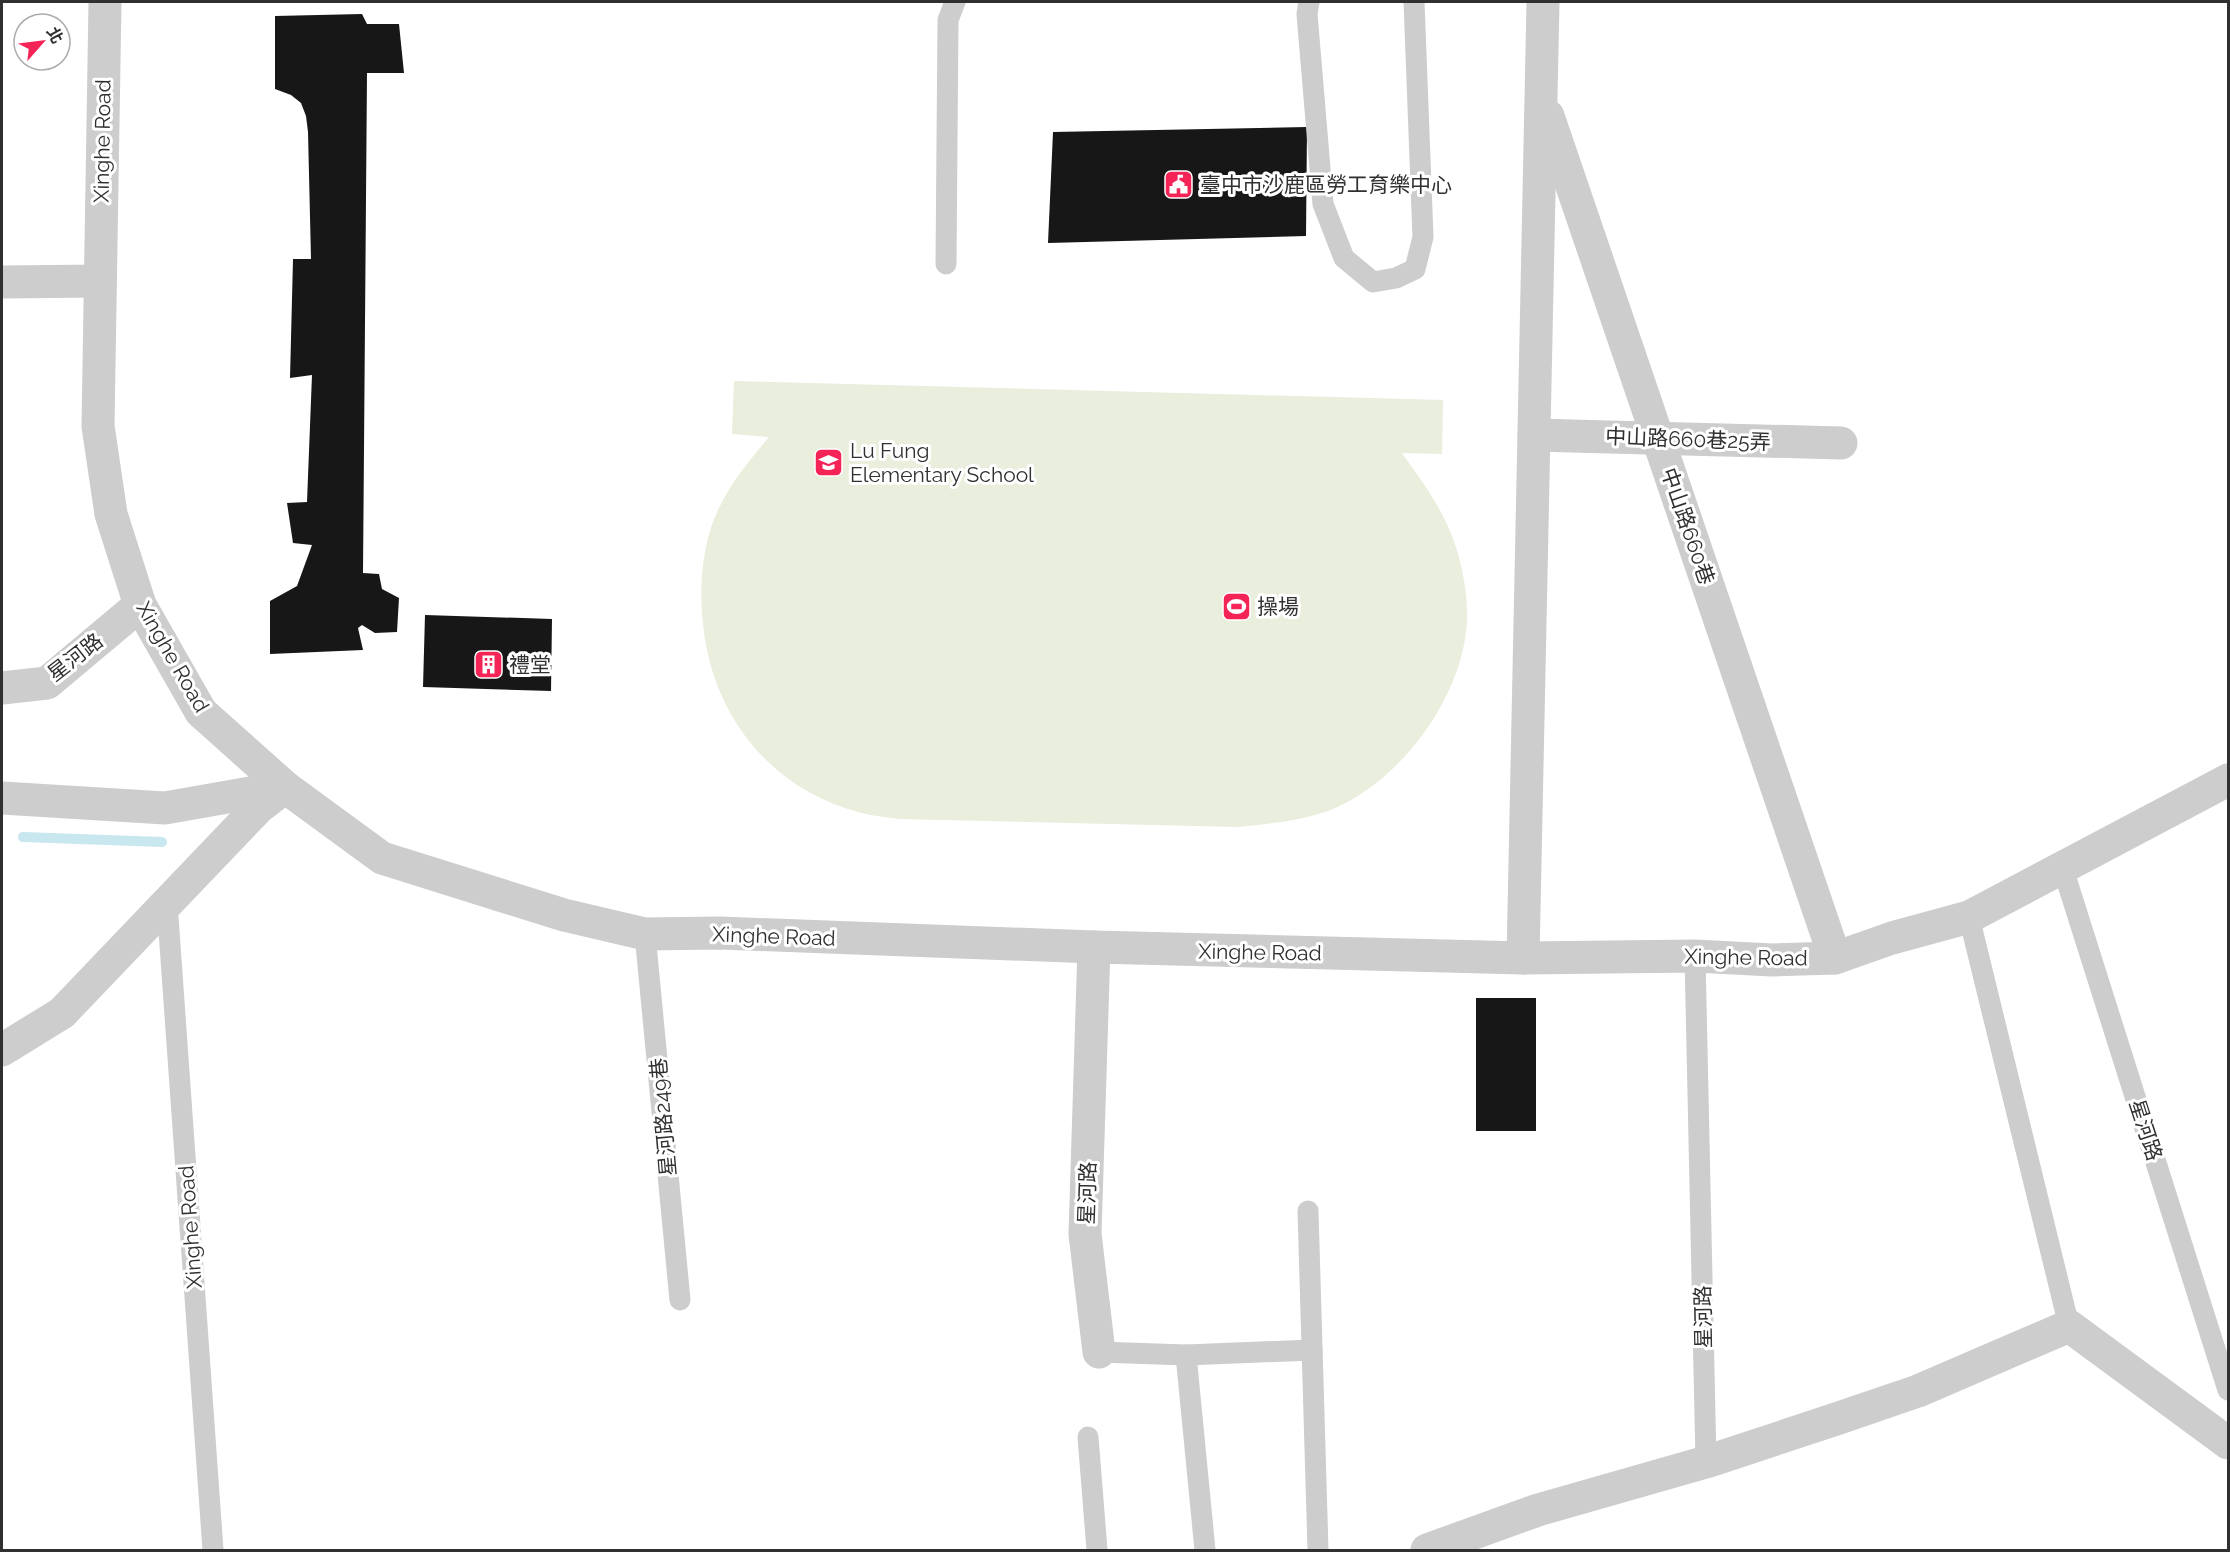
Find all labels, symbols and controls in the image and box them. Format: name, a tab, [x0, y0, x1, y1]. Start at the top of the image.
north arrow	[12, 12, 72, 72]
text: 北	[43, 24, 67, 47]
street label: Xinghe Road	[88, 79, 116, 203]
public building icon: 臺中市沙鹿區勞工育樂中心	[1163, 168, 1195, 200]
place label: 臺中市沙鹿區勞工育樂中心	[1200, 172, 1452, 197]
street label: 中山路660巷25弄	[1605, 424, 1771, 454]
place label: Lu Fung Elementary School	[850, 438, 1034, 487]
school or university icon: Lu Fung Elementary School	[813, 446, 845, 478]
street label: 中山路660巷	[1656, 464, 1720, 588]
sports icon: 操場	[1220, 590, 1252, 622]
place label: 操場	[1257, 594, 1299, 619]
street label: Xinghe Road	[131, 597, 215, 717]
street label: 星河路	[42, 628, 108, 686]
building icon: 禮堂	[472, 648, 504, 680]
place label: 禮堂	[509, 652, 551, 677]
street label: Xinghe Road	[712, 921, 836, 951]
street label: Xinghe Road	[1198, 938, 1322, 966]
street label: Xinghe Road	[1684, 943, 1808, 971]
street label: 星河路249巷	[645, 1057, 681, 1177]
street label: 星河路	[2124, 1096, 2168, 1164]
street label: 星河路	[1073, 1161, 1101, 1225]
street label: Xinghe Road	[173, 1165, 207, 1289]
street label: 星河路	[1690, 1285, 1716, 1349]

